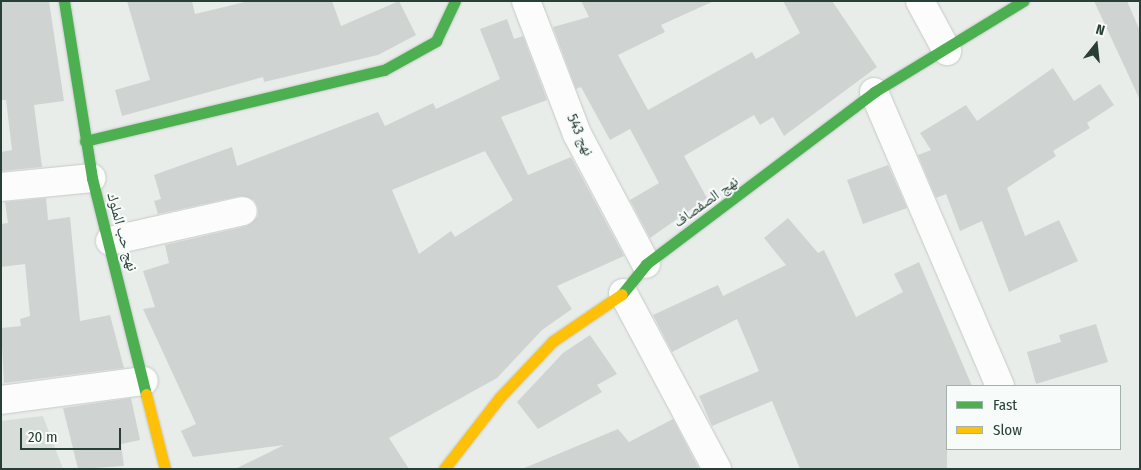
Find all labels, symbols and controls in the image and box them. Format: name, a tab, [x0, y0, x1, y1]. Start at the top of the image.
north arrow	[1071, 20, 1121, 70]
text: N	[1094, 21, 1107, 39]
street label: نهج 543	[563, 111, 597, 159]
street label: نهج الصفصاف	[670, 172, 742, 232]
street label: نهج حب الملوك	[103, 191, 141, 273]
legend	[946, 385, 1121, 450]
text: Fast	[993, 396, 1017, 414]
scale bar	[22, 418, 124, 450]
text: Slow	[993, 421, 1022, 439]
text: 20 m	[28, 428, 58, 446]

